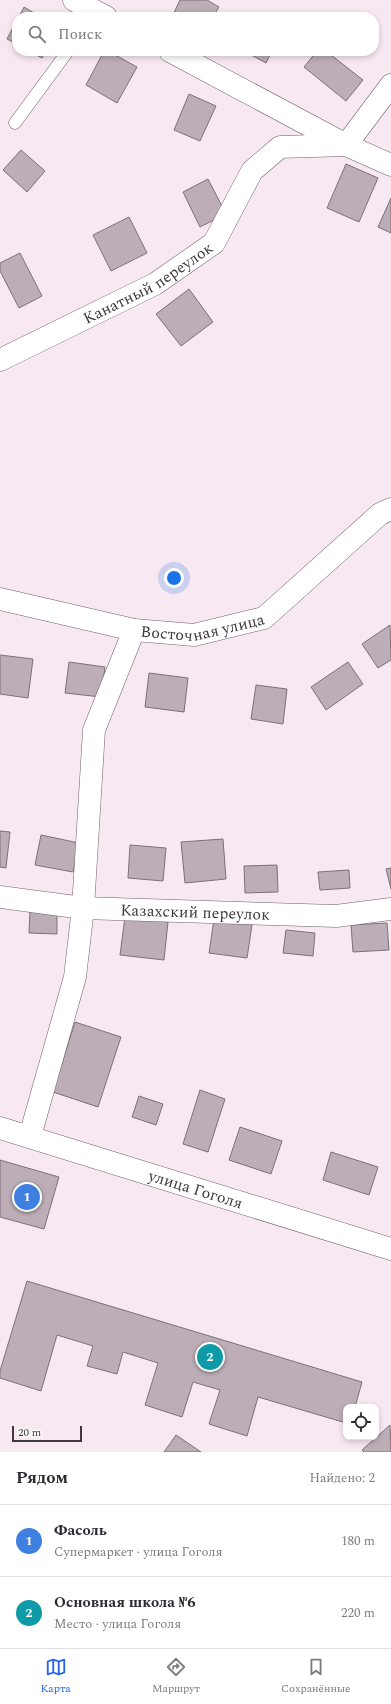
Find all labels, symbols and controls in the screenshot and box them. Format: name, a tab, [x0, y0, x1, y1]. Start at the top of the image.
search box	[12, 12, 379, 56]
icon: search	[26, 23, 48, 45]
text: Поиск	[58, 23, 102, 46]
street label: Канатный переулок	[79, 236, 218, 331]
your location	[164, 568, 184, 588]
street label: Восточная улица	[140, 607, 267, 648]
street label: Казахский переулок	[120, 898, 271, 927]
street label: улица Гоголя	[144, 1163, 246, 1215]
pin: 1	[14, 1182, 40, 1212]
pin: 2	[197, 1342, 223, 1372]
map controls	[343, 1404, 379, 1440]
button: locate	[343, 1404, 379, 1440]
scale bar	[12, 1424, 82, 1443]
text: 20 m	[18, 1424, 41, 1441]
text: Рядом	[16, 1465, 68, 1491]
text: Найдено: 2	[309, 1468, 375, 1488]
text: Фасоль	[54, 1519, 107, 1542]
text: 1	[25, 1531, 33, 1551]
text: 180 m	[341, 1531, 375, 1551]
text: Супермаркет · улица Гоголя	[54, 1542, 222, 1562]
text: Основная школа №6	[54, 1591, 196, 1614]
text: 2	[25, 1603, 33, 1623]
text: 220 m	[341, 1603, 375, 1623]
text: Место · улица Гоголя	[54, 1614, 181, 1634]
tab: Карта	[41, 1656, 71, 1697]
tab: Маршрут	[152, 1656, 200, 1697]
tab: Сохранённые	[281, 1656, 350, 1697]

